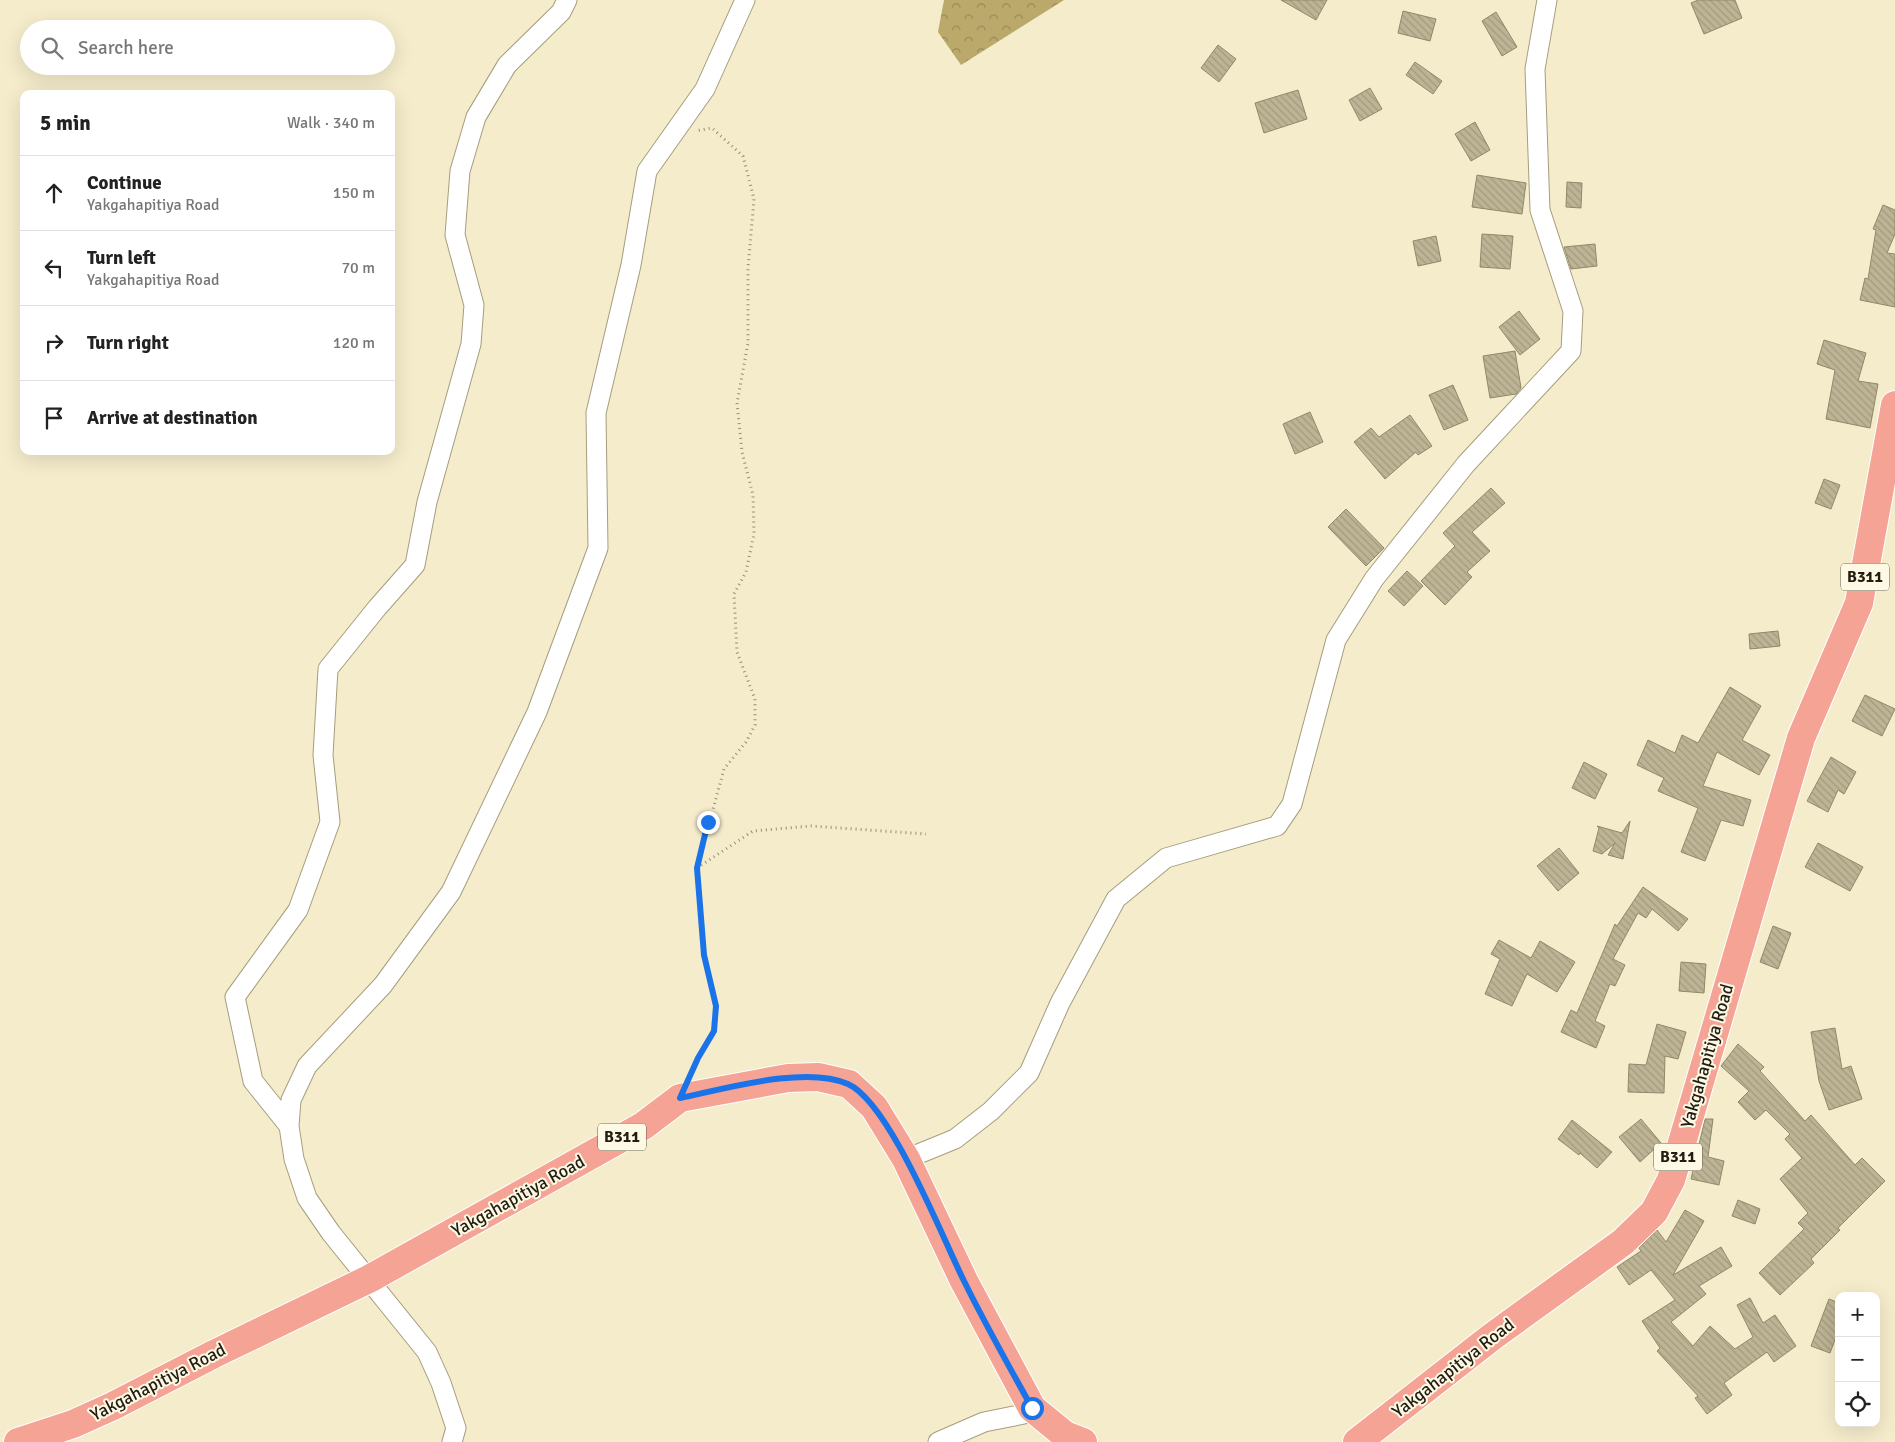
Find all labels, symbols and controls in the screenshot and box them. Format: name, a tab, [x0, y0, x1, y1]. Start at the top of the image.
search box	[20, 20, 395, 75]
icon: search	[38, 34, 66, 62]
text: Search here	[78, 36, 174, 60]
text: 5 min	[40, 110, 91, 136]
text: Walk · 340 m	[287, 113, 375, 133]
text: Continue	[87, 171, 162, 195]
icon: ahead	[40, 179, 68, 207]
text: 150 m	[333, 183, 375, 203]
text: Yakgahapitiya Road	[87, 195, 219, 215]
text: Turn left	[87, 246, 156, 270]
icon: left	[40, 254, 68, 282]
text: 70 m	[341, 258, 375, 278]
text: Yakgahapitiya Road	[87, 270, 219, 290]
icon: right	[40, 329, 68, 357]
text: Turn right	[87, 331, 169, 355]
text: 120 m	[333, 333, 375, 353]
icon: arrive	[40, 404, 68, 432]
text: Arrive at destination	[87, 406, 258, 430]
road number: B311	[1841, 564, 1889, 590]
route end	[697, 811, 720, 834]
street label: Yakgahapitiya Road	[1676, 981, 1738, 1131]
road number: B311	[598, 1124, 646, 1150]
road number: B311	[1654, 1144, 1702, 1170]
street label: Yakgahapitiya Road	[448, 1150, 588, 1242]
map controls	[1835, 1292, 1880, 1427]
button: +	[1835, 1292, 1880, 1337]
street label: Yakgahapitiya Road	[1388, 1313, 1518, 1423]
button: −	[1835, 1337, 1880, 1382]
street label: Yakgahapitiya Road	[87, 1338, 229, 1426]
button: locate	[1835, 1382, 1880, 1427]
route start	[1021, 1397, 1044, 1420]

